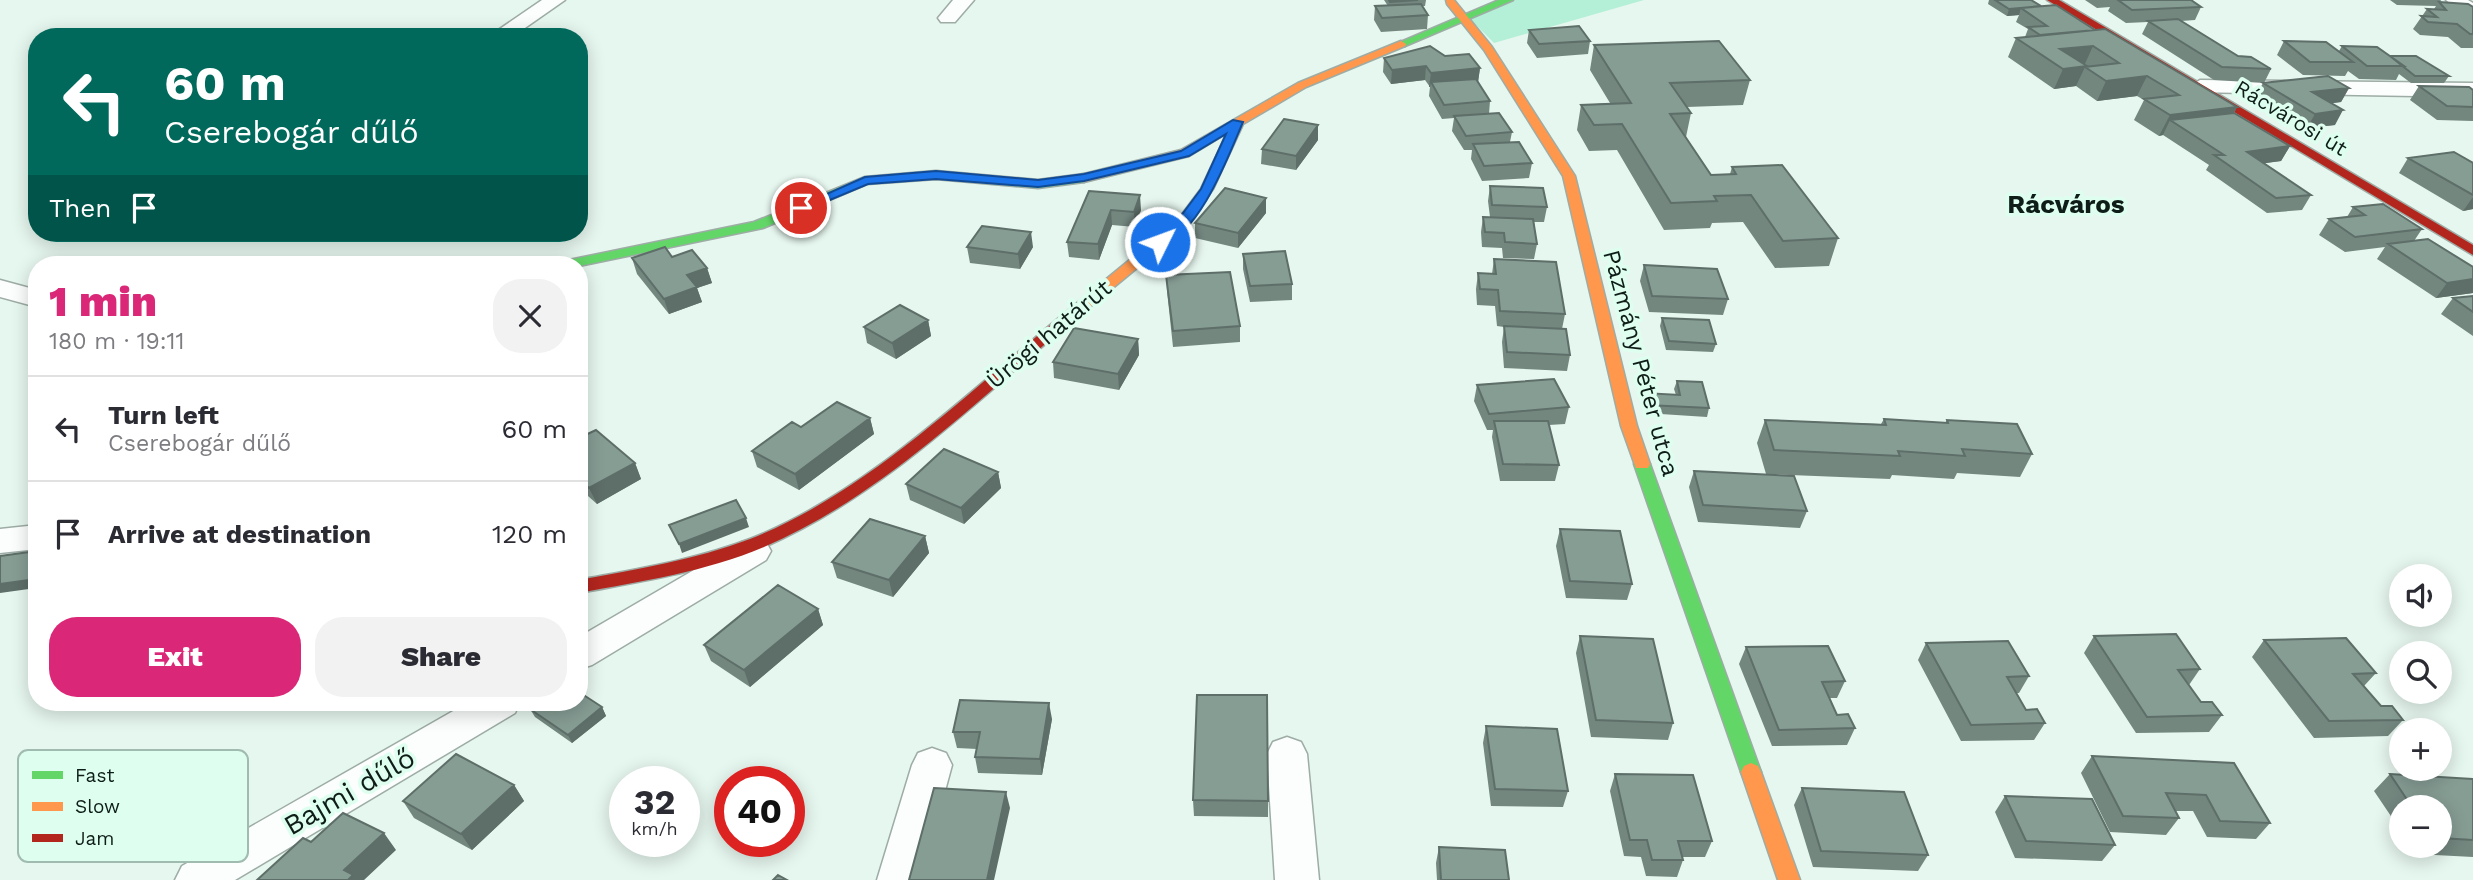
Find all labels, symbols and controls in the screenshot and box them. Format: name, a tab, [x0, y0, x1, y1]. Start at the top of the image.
text: 60 m	[164, 54, 286, 112]
icon: left	[49, 56, 140, 147]
street label: Rácvárosi út	[2231, 74, 2352, 161]
text: Cserebogár dűlő	[164, 113, 419, 151]
pin	[771, 178, 831, 238]
icon: arrive	[125, 189, 163, 227]
icon: arrive	[782, 189, 820, 227]
district label: Rácváros	[2007, 189, 2125, 219]
text: Then	[49, 193, 111, 223]
position arrow	[1123, 205, 1197, 279]
street label: Pázmány Péter utca	[1597, 247, 1685, 479]
street label: Ürögi határút	[981, 274, 1117, 394]
text: 1 min	[49, 277, 157, 326]
button: close	[493, 279, 567, 353]
text: 180 m · 19:11	[49, 328, 185, 355]
text: Turn left	[108, 400, 219, 430]
icon: left	[49, 410, 87, 448]
text: 60 m	[501, 414, 567, 444]
text: Cserebogár dűlő	[108, 430, 291, 457]
icon: arrive	[49, 515, 87, 553]
text: Arrive at destination	[108, 519, 371, 549]
text: 120 m	[492, 519, 567, 549]
map controls	[2389, 564, 2452, 858]
button: sound	[2389, 564, 2452, 627]
button: Exit	[49, 617, 301, 697]
button: Share	[315, 617, 567, 697]
button: search	[2389, 641, 2452, 704]
button: +	[2389, 718, 2452, 781]
street label: Bajmi dűlő	[278, 741, 420, 842]
legend	[18, 750, 248, 862]
text: Fast	[75, 764, 114, 787]
speed limit sign: 40	[714, 766, 805, 857]
text: 32	[634, 781, 675, 823]
text: Slow	[75, 795, 120, 818]
button: −	[2389, 795, 2452, 858]
text: km/h	[631, 818, 678, 839]
text: Jam	[75, 827, 114, 850]

